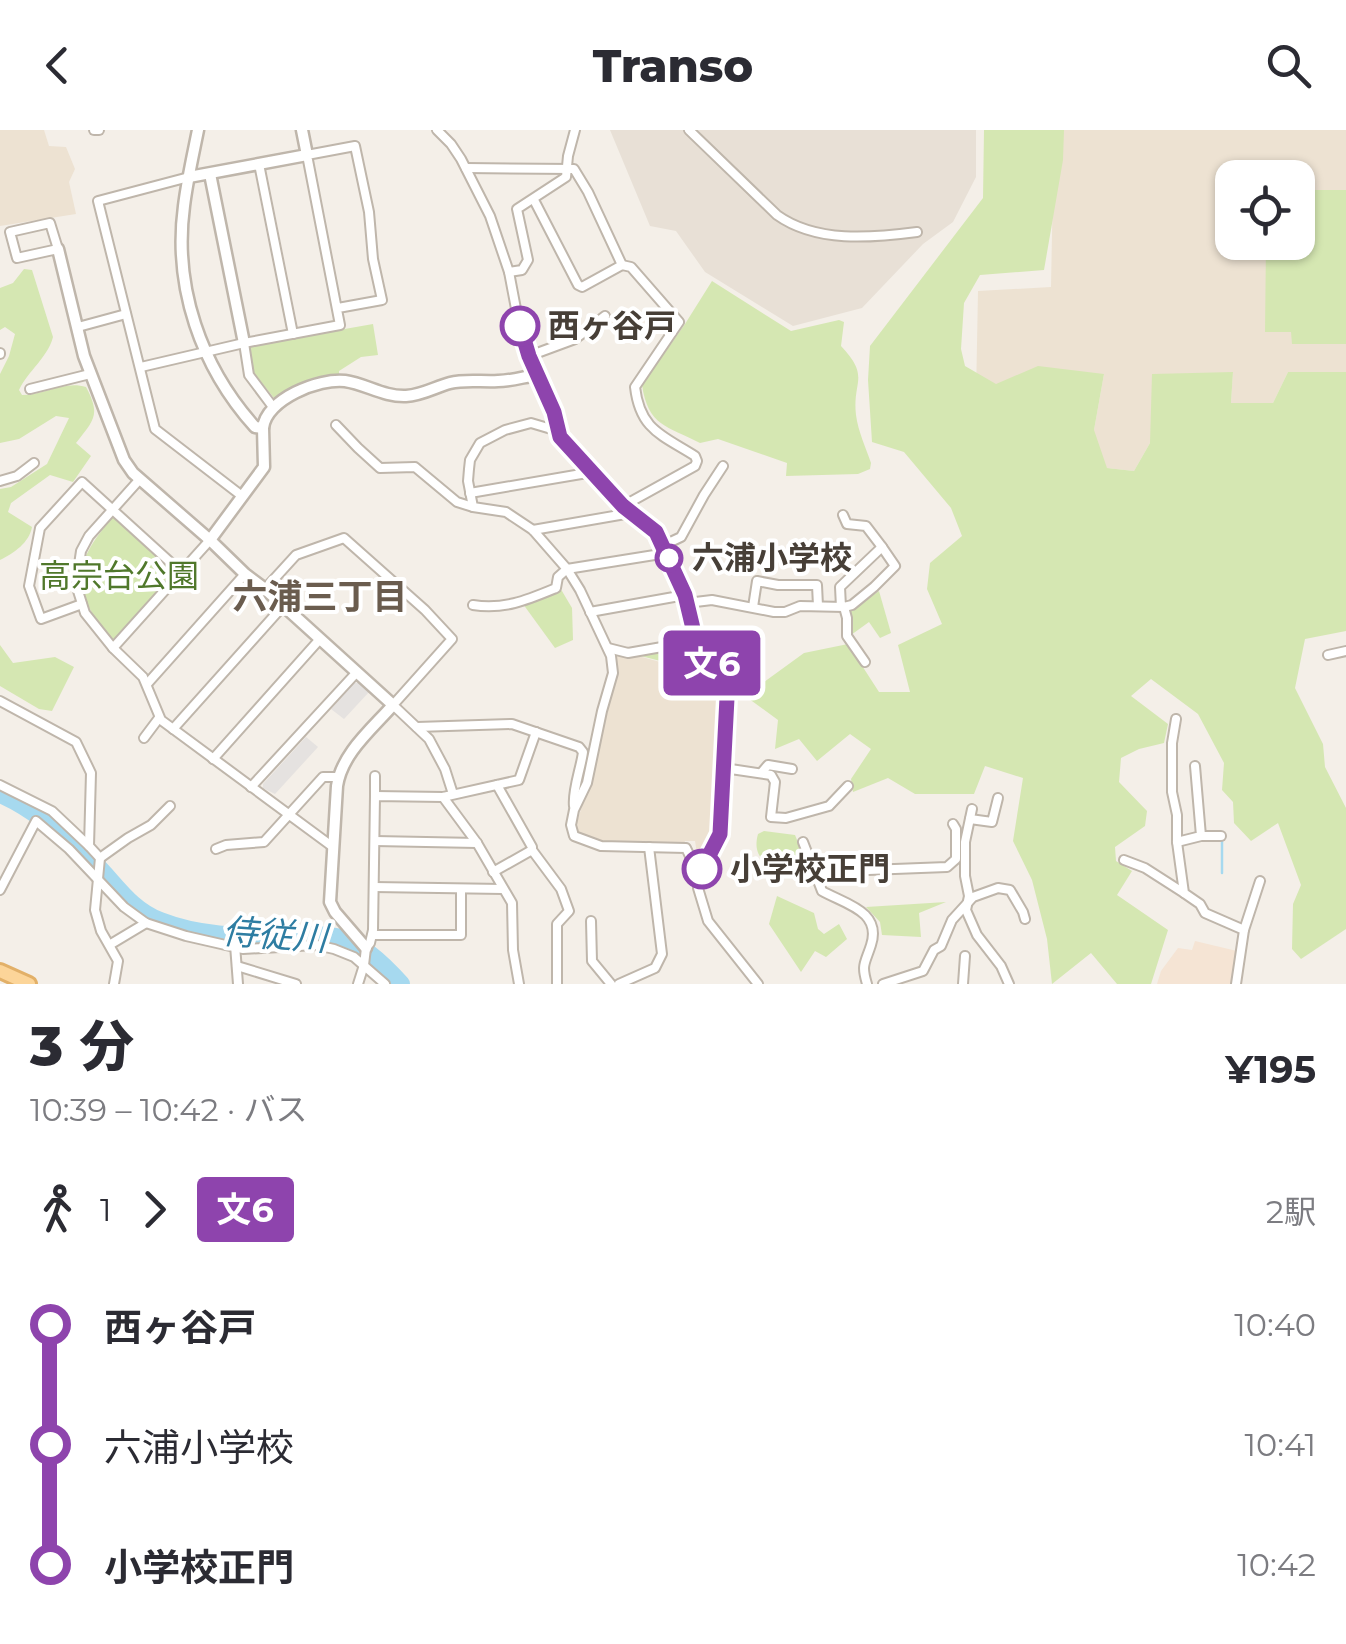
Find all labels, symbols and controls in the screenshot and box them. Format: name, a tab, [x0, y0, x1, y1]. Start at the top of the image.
icon: back	[30, 38, 85, 93]
text: Transo	[593, 38, 753, 93]
icon: search	[1261, 38, 1316, 93]
map controls	[1215, 160, 1315, 260]
button: locate	[1215, 160, 1315, 260]
place label: 西ヶ谷戸	[548, 306, 676, 345]
marker: 西ヶ谷戸	[501, 307, 539, 345]
place label: 六浦小学校	[692, 538, 852, 577]
marker: 六浦小学校	[656, 545, 682, 571]
park label: 高宗台公園	[39, 556, 199, 595]
district label: 六浦三丁目	[232, 575, 408, 618]
line badge: 文6	[667, 630, 757, 696]
text: 文6	[683, 642, 741, 685]
place label: 小学校正門	[730, 849, 890, 888]
marker: 小学校正門	[683, 850, 721, 888]
water label: 侍従川	[221, 909, 333, 960]
text: 3 分	[30, 1013, 134, 1080]
text: ¥195	[1225, 1046, 1316, 1093]
text: 10:39 – 10:42 · バス	[30, 1090, 307, 1129]
icon: walk	[30, 1182, 85, 1237]
icon: forward	[127, 1182, 182, 1237]
text: 文6	[217, 1188, 274, 1231]
text: 1	[100, 1190, 112, 1229]
text: 2駅	[1266, 1192, 1316, 1231]
text: 西ヶ谷戸	[104, 1304, 256, 1351]
text: 10:40	[1234, 1305, 1316, 1344]
text: 六浦小学校	[104, 1424, 294, 1471]
text: 10:41	[1245, 1425, 1316, 1464]
text: 小学校正門	[104, 1544, 294, 1591]
text: 10:42	[1237, 1545, 1316, 1584]

